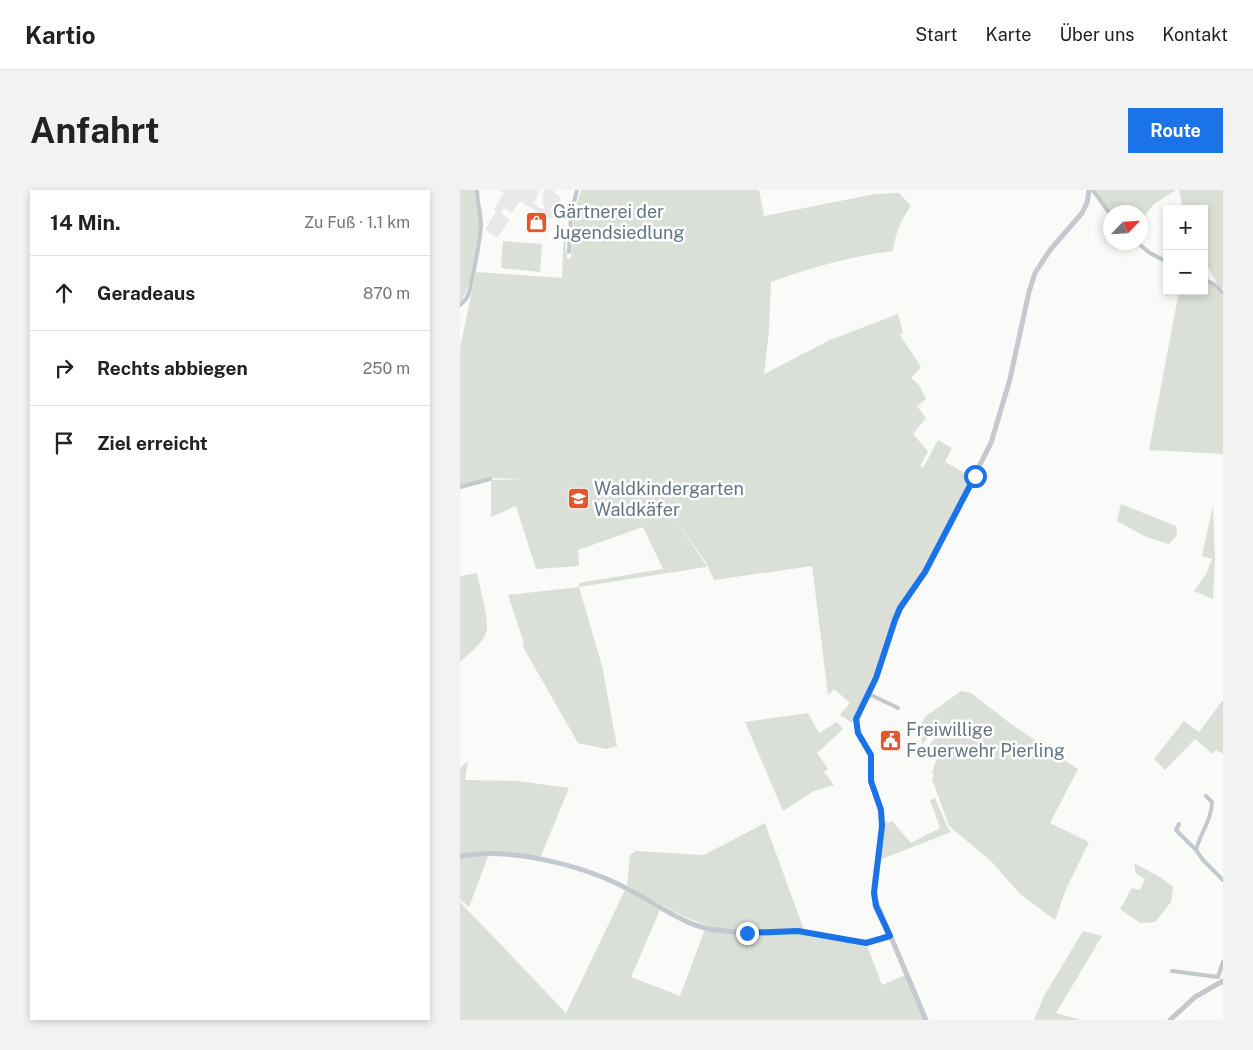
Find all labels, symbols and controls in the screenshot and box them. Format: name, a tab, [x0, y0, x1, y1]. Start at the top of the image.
text: Kartio	[25, 21, 96, 49]
text: Start	[915, 24, 958, 45]
text: Karte	[986, 24, 1031, 45]
text: Über uns	[1059, 24, 1134, 45]
text: Kontakt	[1162, 24, 1228, 45]
button: Route	[1128, 108, 1223, 153]
text: Anfahrt	[30, 110, 160, 151]
place label: Gärtnerei der Jugendsiedlung	[553, 201, 685, 243]
north arrow	[1103, 205, 1148, 250]
map controls	[1163, 205, 1208, 295]
button: +	[1163, 205, 1208, 250]
text: 14 Min.	[50, 210, 121, 235]
shop icon: Gärtnerei der Jugendsiedlung	[525, 210, 549, 234]
text: Zu Fuß · 1.1 km	[304, 213, 410, 232]
button: −	[1163, 250, 1208, 295]
icon: ahead	[50, 279, 78, 307]
text: Geradeaus	[97, 282, 195, 304]
text: 870 m	[363, 284, 410, 303]
icon: right	[50, 354, 78, 382]
text: Rechts abbiegen	[97, 357, 248, 379]
text: 250 m	[363, 359, 410, 378]
icon: arrive	[50, 429, 78, 457]
text: Ziel erreicht	[97, 432, 208, 454]
route start	[964, 465, 987, 488]
place label: Waldkindergarten Waldkäfer	[594, 478, 744, 520]
school or university icon: Waldkindergarten Waldkäfer	[566, 487, 590, 511]
place label: Freiwillige Feuerwehr Pierling	[906, 719, 1065, 761]
public building icon: Freiwillige Feuerwehr Pierling	[878, 728, 902, 752]
route end	[736, 922, 759, 945]

